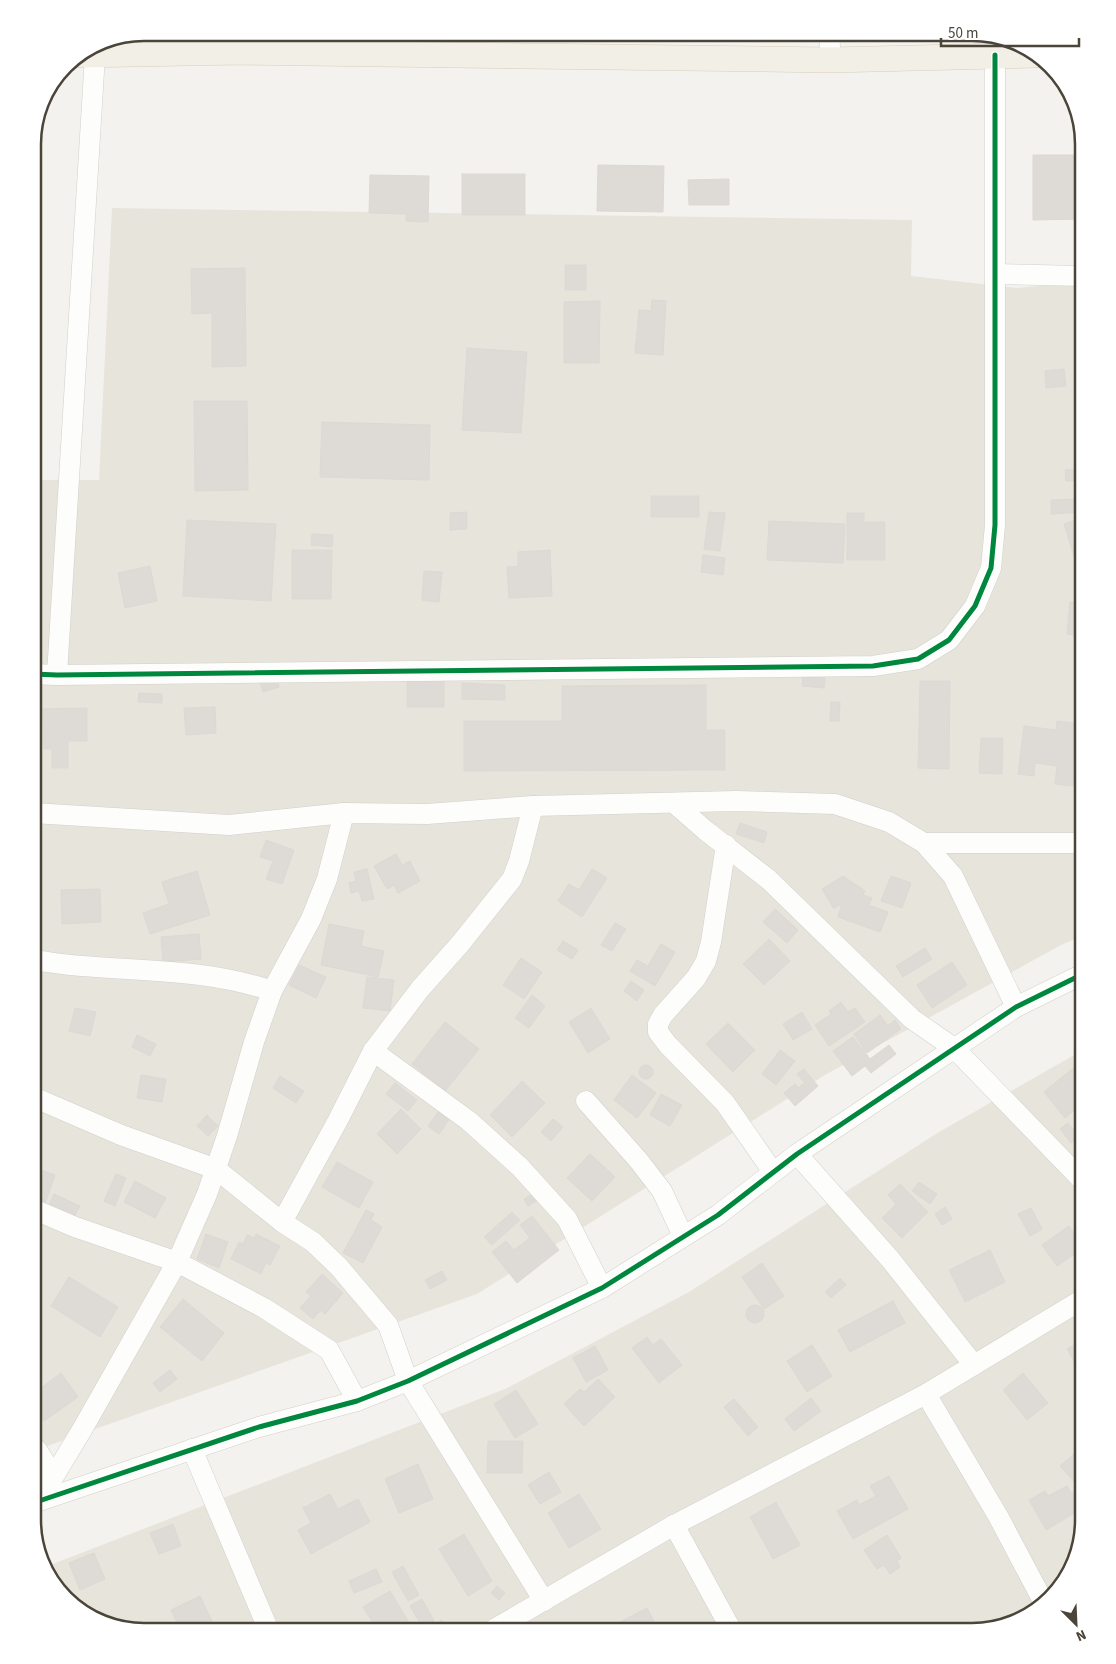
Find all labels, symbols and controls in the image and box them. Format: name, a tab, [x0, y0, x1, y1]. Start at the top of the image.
scale bar	[941, 15, 1078, 47]
text: 50 m	[948, 23, 978, 44]
north arrow	[1051, 1599, 1101, 1649]
text: N	[1073, 1624, 1089, 1646]

